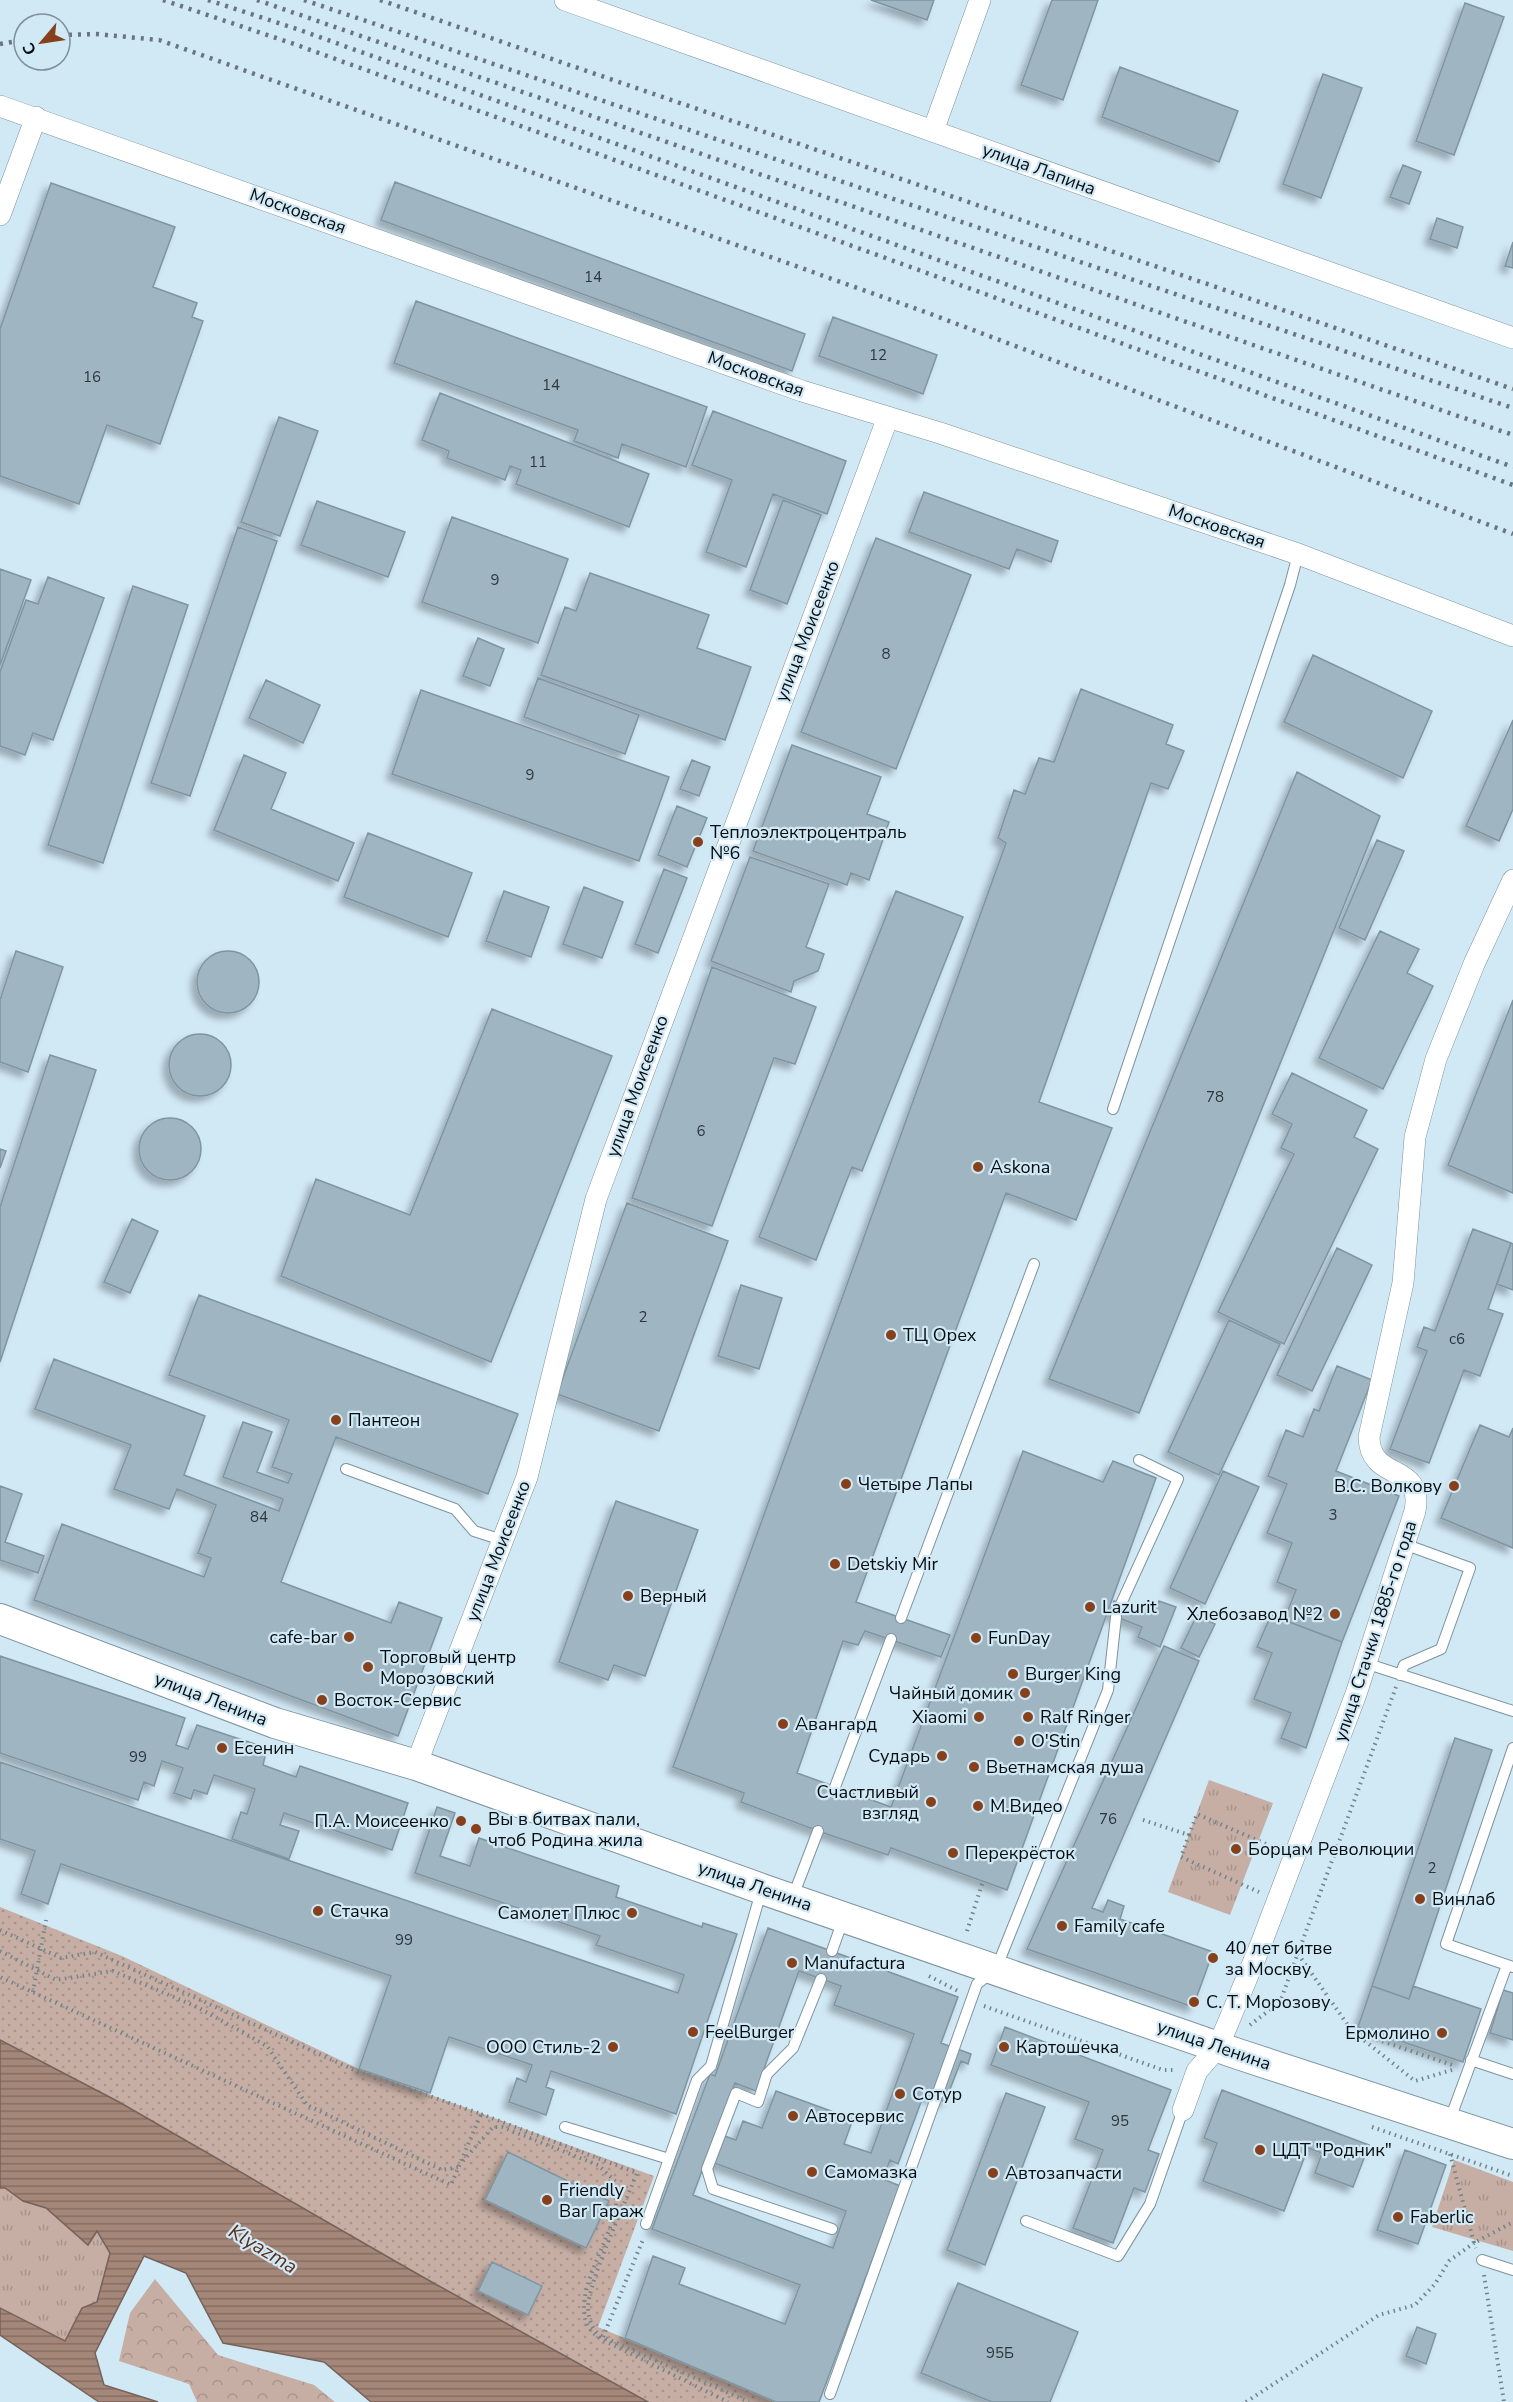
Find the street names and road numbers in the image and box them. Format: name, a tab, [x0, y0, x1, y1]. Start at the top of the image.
street label: улица Лапина	[979, 137, 1099, 201]
street label: Московская	[246, 182, 350, 240]
street label: Московская	[704, 345, 808, 403]
street label: Московская	[1165, 498, 1269, 554]
street label: улица Моисеенко	[769, 557, 845, 705]
street label: улица Моисеенко	[600, 1012, 674, 1160]
street label: улица Моисеенко	[460, 1477, 536, 1625]
street label: улица Стачки 1885-го года	[1328, 1517, 1422, 1745]
street label: улица Ленина	[151, 1666, 271, 1732]
street label: улица Ленина	[695, 1855, 815, 1917]
street label: улица Ленина	[1154, 2014, 1274, 2076]

